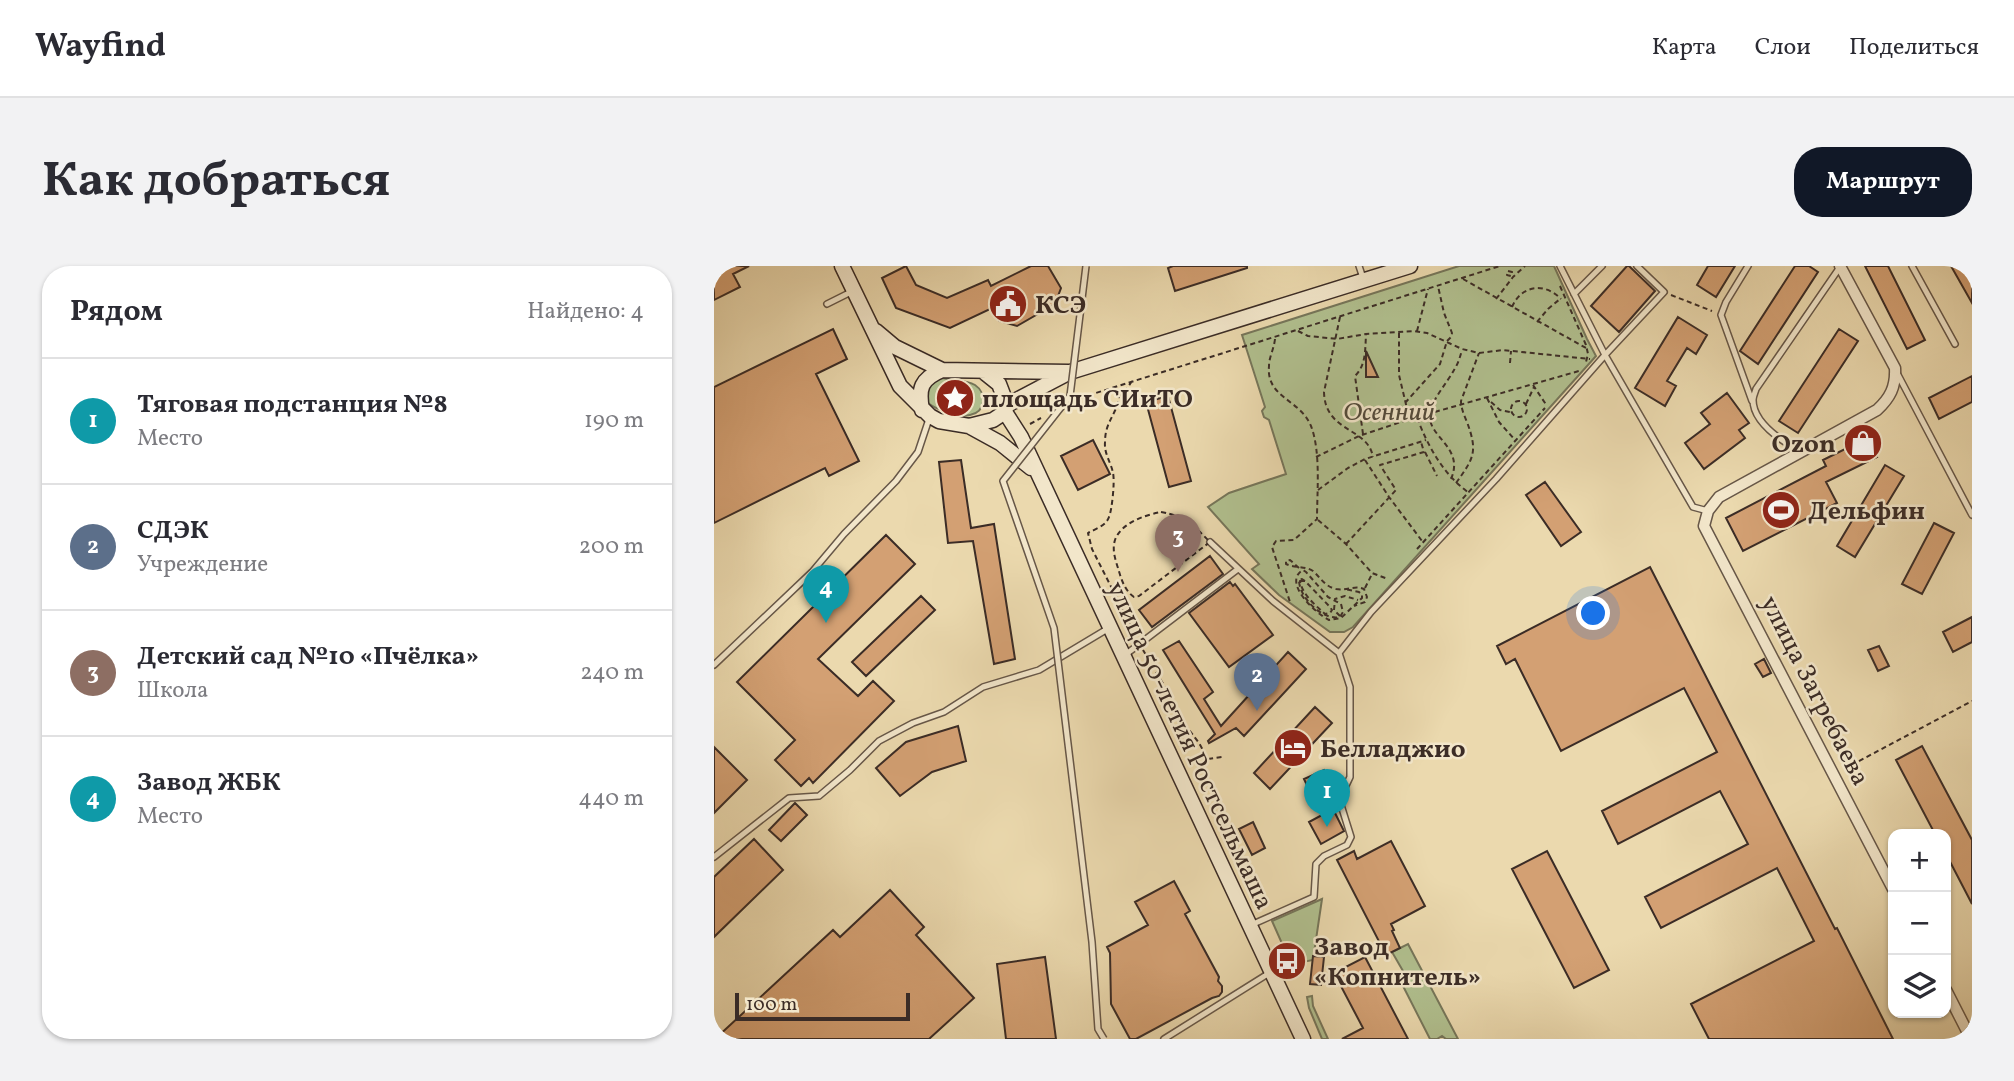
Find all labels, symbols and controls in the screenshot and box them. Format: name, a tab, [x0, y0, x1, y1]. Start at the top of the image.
text: Wayfind	[35, 25, 166, 71]
text: Карта	[1652, 31, 1717, 65]
text: Слои	[1755, 31, 1811, 65]
text: Поделиться	[1849, 31, 1979, 65]
button: Маршрут	[1794, 147, 1972, 217]
text: Как добраться	[42, 148, 390, 217]
public building icon: КСЭ	[987, 283, 1029, 325]
place label: КСЭ	[1035, 288, 1086, 324]
text: Рядом	[70, 291, 163, 333]
text: Найдено: 4	[527, 296, 644, 328]
place icon: площадь СИиТО	[934, 377, 976, 419]
place label: площадь СИиТО	[982, 382, 1193, 418]
text: Тяговая подстанция №8	[137, 387, 448, 423]
park label: Осенний	[1343, 395, 1435, 431]
text: 1	[88, 405, 98, 437]
text: 190 m	[584, 405, 644, 437]
shop icon: Ozon	[1842, 422, 1884, 464]
text: Место	[137, 423, 203, 455]
place label: Ozon	[1771, 427, 1836, 463]
sports icon: Дельфин	[1760, 489, 1802, 531]
place label: Дельфин	[1808, 494, 1925, 530]
text: СДЭК	[137, 513, 209, 549]
pin: 3	[1155, 514, 1201, 572]
text: 2	[87, 531, 99, 563]
text: 200 m	[579, 531, 644, 563]
text: Учреждение	[137, 549, 268, 581]
pin: 4	[803, 565, 849, 623]
street label: улица 50-летия Ростсельмаша	[1097, 576, 1281, 916]
street label: улица Загребаева	[1751, 590, 1878, 792]
your location	[1576, 596, 1610, 630]
text: Детский сад №10 «Пчёлка»	[137, 639, 479, 675]
pin: 2	[1234, 653, 1280, 711]
text: 3	[87, 657, 99, 689]
text: 240 m	[580, 657, 644, 689]
text: Школа	[137, 675, 208, 707]
hotel icon: Белладжио	[1272, 727, 1314, 769]
place label: Белладжио	[1320, 732, 1466, 768]
text: Завод ЖБК	[137, 765, 281, 801]
pin: 1	[1304, 769, 1350, 827]
text: 4	[86, 783, 100, 815]
text: 440 m	[578, 783, 644, 815]
text: Место	[137, 801, 203, 833]
map controls	[1888, 829, 1951, 1018]
button: +	[1888, 829, 1951, 892]
button: −	[1888, 892, 1951, 955]
place label: Завод «Копнитель»	[1314, 930, 1481, 996]
bus stop icon: Завод «Копнитель»	[1266, 940, 1308, 982]
button: layers	[1888, 955, 1951, 1018]
scale bar	[735, 990, 910, 1022]
text: 100 m	[746, 992, 797, 1018]

